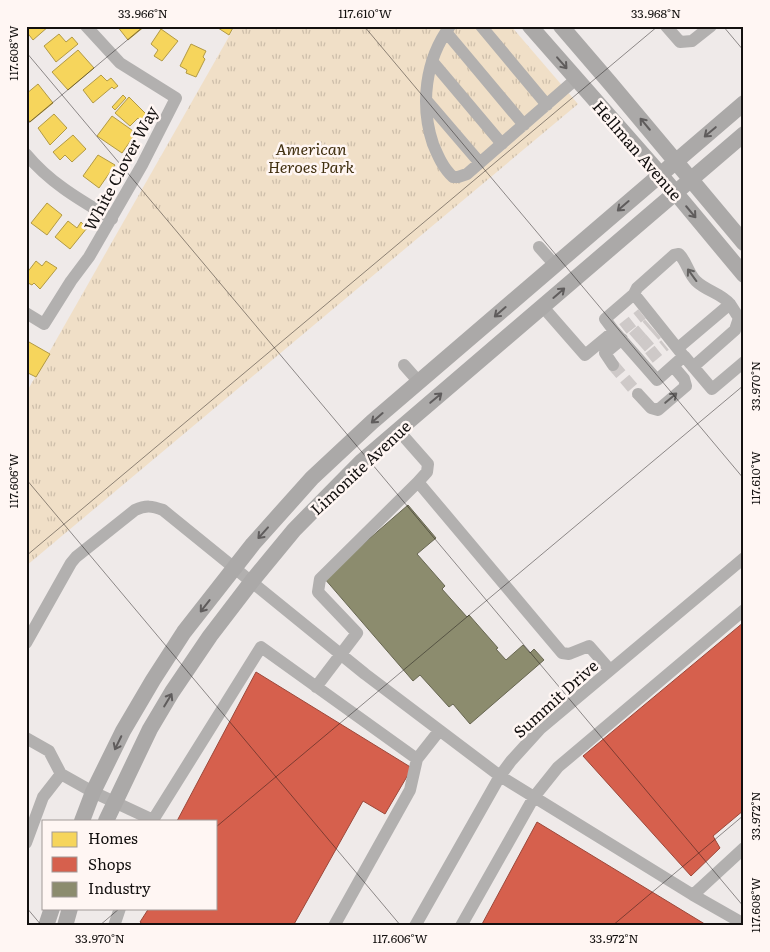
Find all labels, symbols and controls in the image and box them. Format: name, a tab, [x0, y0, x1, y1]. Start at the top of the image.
text: 33.966°N	[118, 4, 168, 22]
text: 117.610°W	[338, 4, 392, 22]
text: 33.968°N	[631, 4, 681, 22]
text: 117.608°W	[4, 25, 22, 81]
one-way arrow	[556, 56, 567, 69]
street label: Hellman Avenue	[588, 95, 688, 205]
street label: White Clover Way	[77, 101, 163, 235]
one-way arrow	[639, 117, 650, 130]
one-way arrow	[704, 126, 717, 137]
park label: American Heroes Park	[268, 136, 355, 178]
one-way arrow	[617, 200, 630, 212]
one-way arrow	[686, 205, 697, 218]
one-way arrow	[687, 268, 697, 282]
one-way arrow	[552, 287, 565, 298]
one-way arrow	[494, 306, 507, 318]
text: 33.970°N	[746, 361, 764, 411]
one-way arrow	[429, 393, 442, 404]
one-way arrow	[664, 393, 677, 404]
one-way arrow	[371, 412, 384, 423]
street label: Limonite Avenue	[304, 414, 416, 520]
text: 117.610°W	[746, 451, 764, 505]
text: 117.606°W	[4, 453, 22, 509]
one-way arrow	[257, 527, 269, 540]
one-way arrow	[199, 599, 210, 612]
street label: Summit Drive	[507, 653, 603, 743]
one-way arrow	[163, 693, 173, 707]
one-way arrow	[113, 735, 122, 750]
text: 33.972°N	[746, 792, 764, 840]
legend	[42, 820, 218, 910]
text: Homes	[88, 826, 138, 849]
text: Shops	[88, 852, 131, 875]
text: Industry	[88, 876, 151, 899]
text: 117.608°W	[746, 877, 764, 933]
text: 33.970°N	[75, 929, 125, 947]
text: 117.606°W	[372, 929, 428, 947]
text: 33.972°N	[590, 929, 638, 947]

